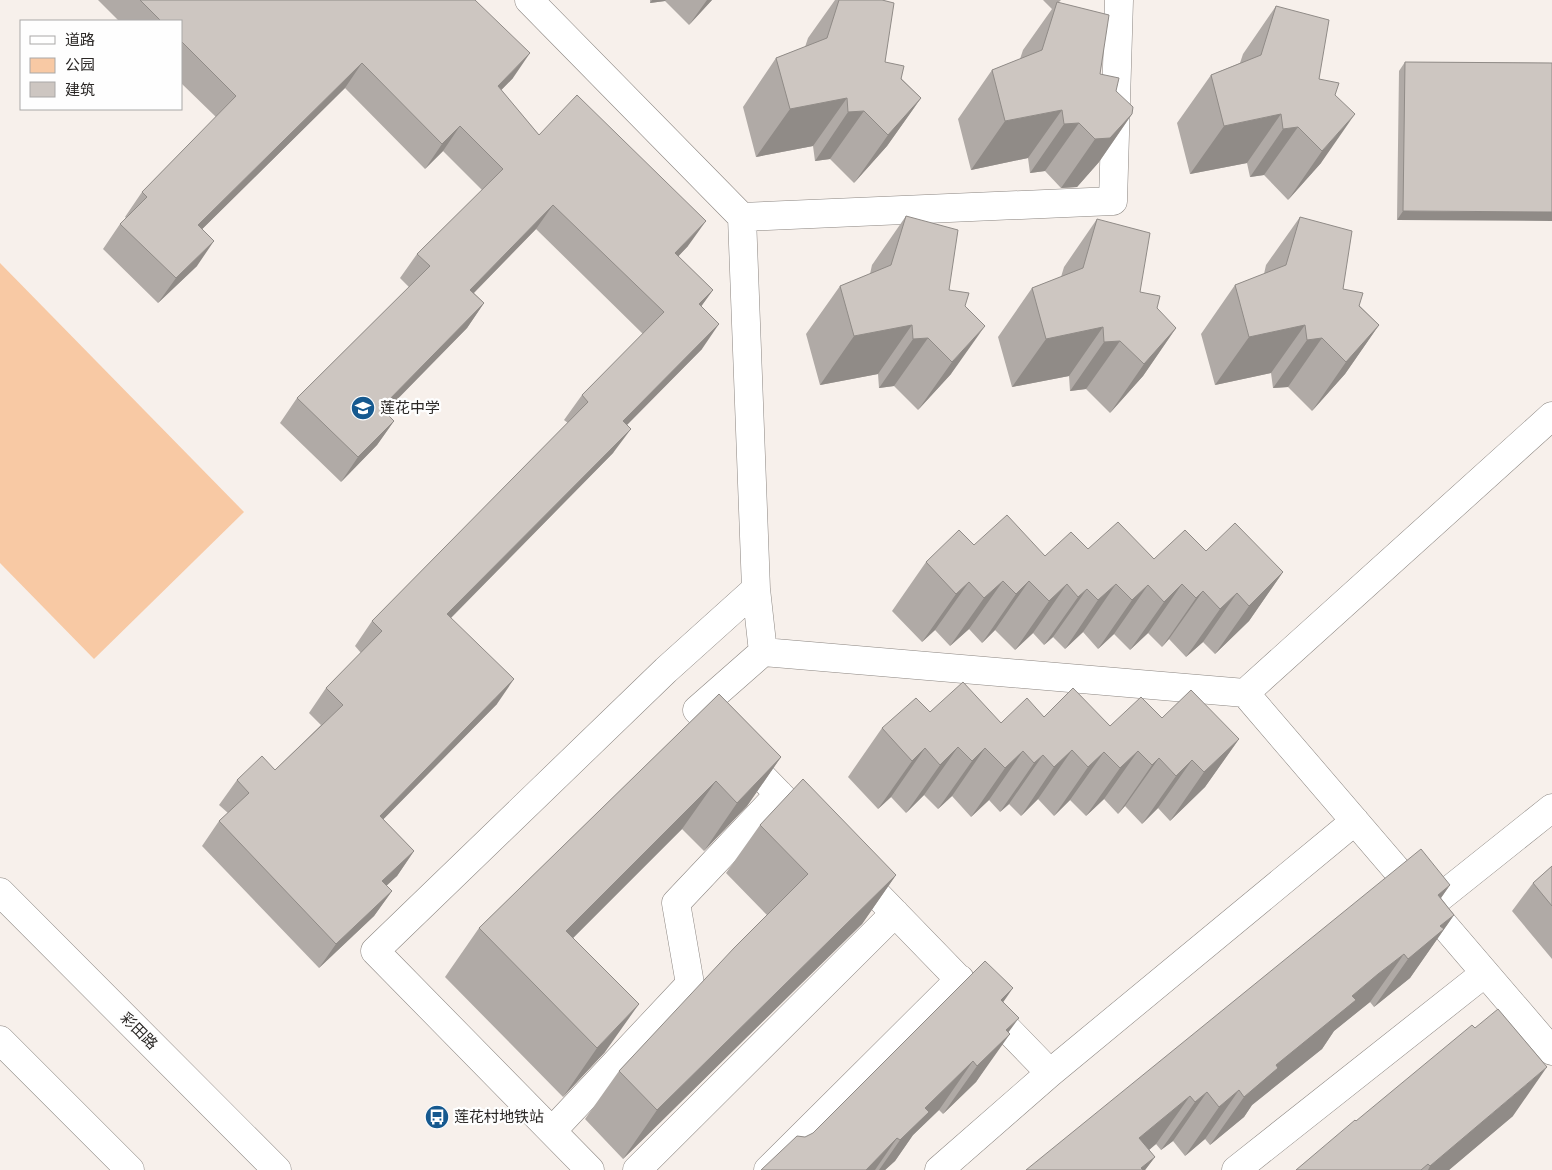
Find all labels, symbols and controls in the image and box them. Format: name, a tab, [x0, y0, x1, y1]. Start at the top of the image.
legend	[20, 20, 182, 110]
text: 道路	[65, 31, 95, 49]
text: 公园	[65, 56, 95, 74]
text: 建筑	[65, 81, 95, 99]
school or university icon: 莲花中学	[350, 395, 376, 421]
place label: 莲花中学	[380, 399, 440, 417]
street label: 彩田路	[117, 1009, 161, 1053]
bus stop icon: 莲花村地铁站	[424, 1104, 450, 1130]
place label: 莲花村地铁站	[454, 1108, 544, 1126]

